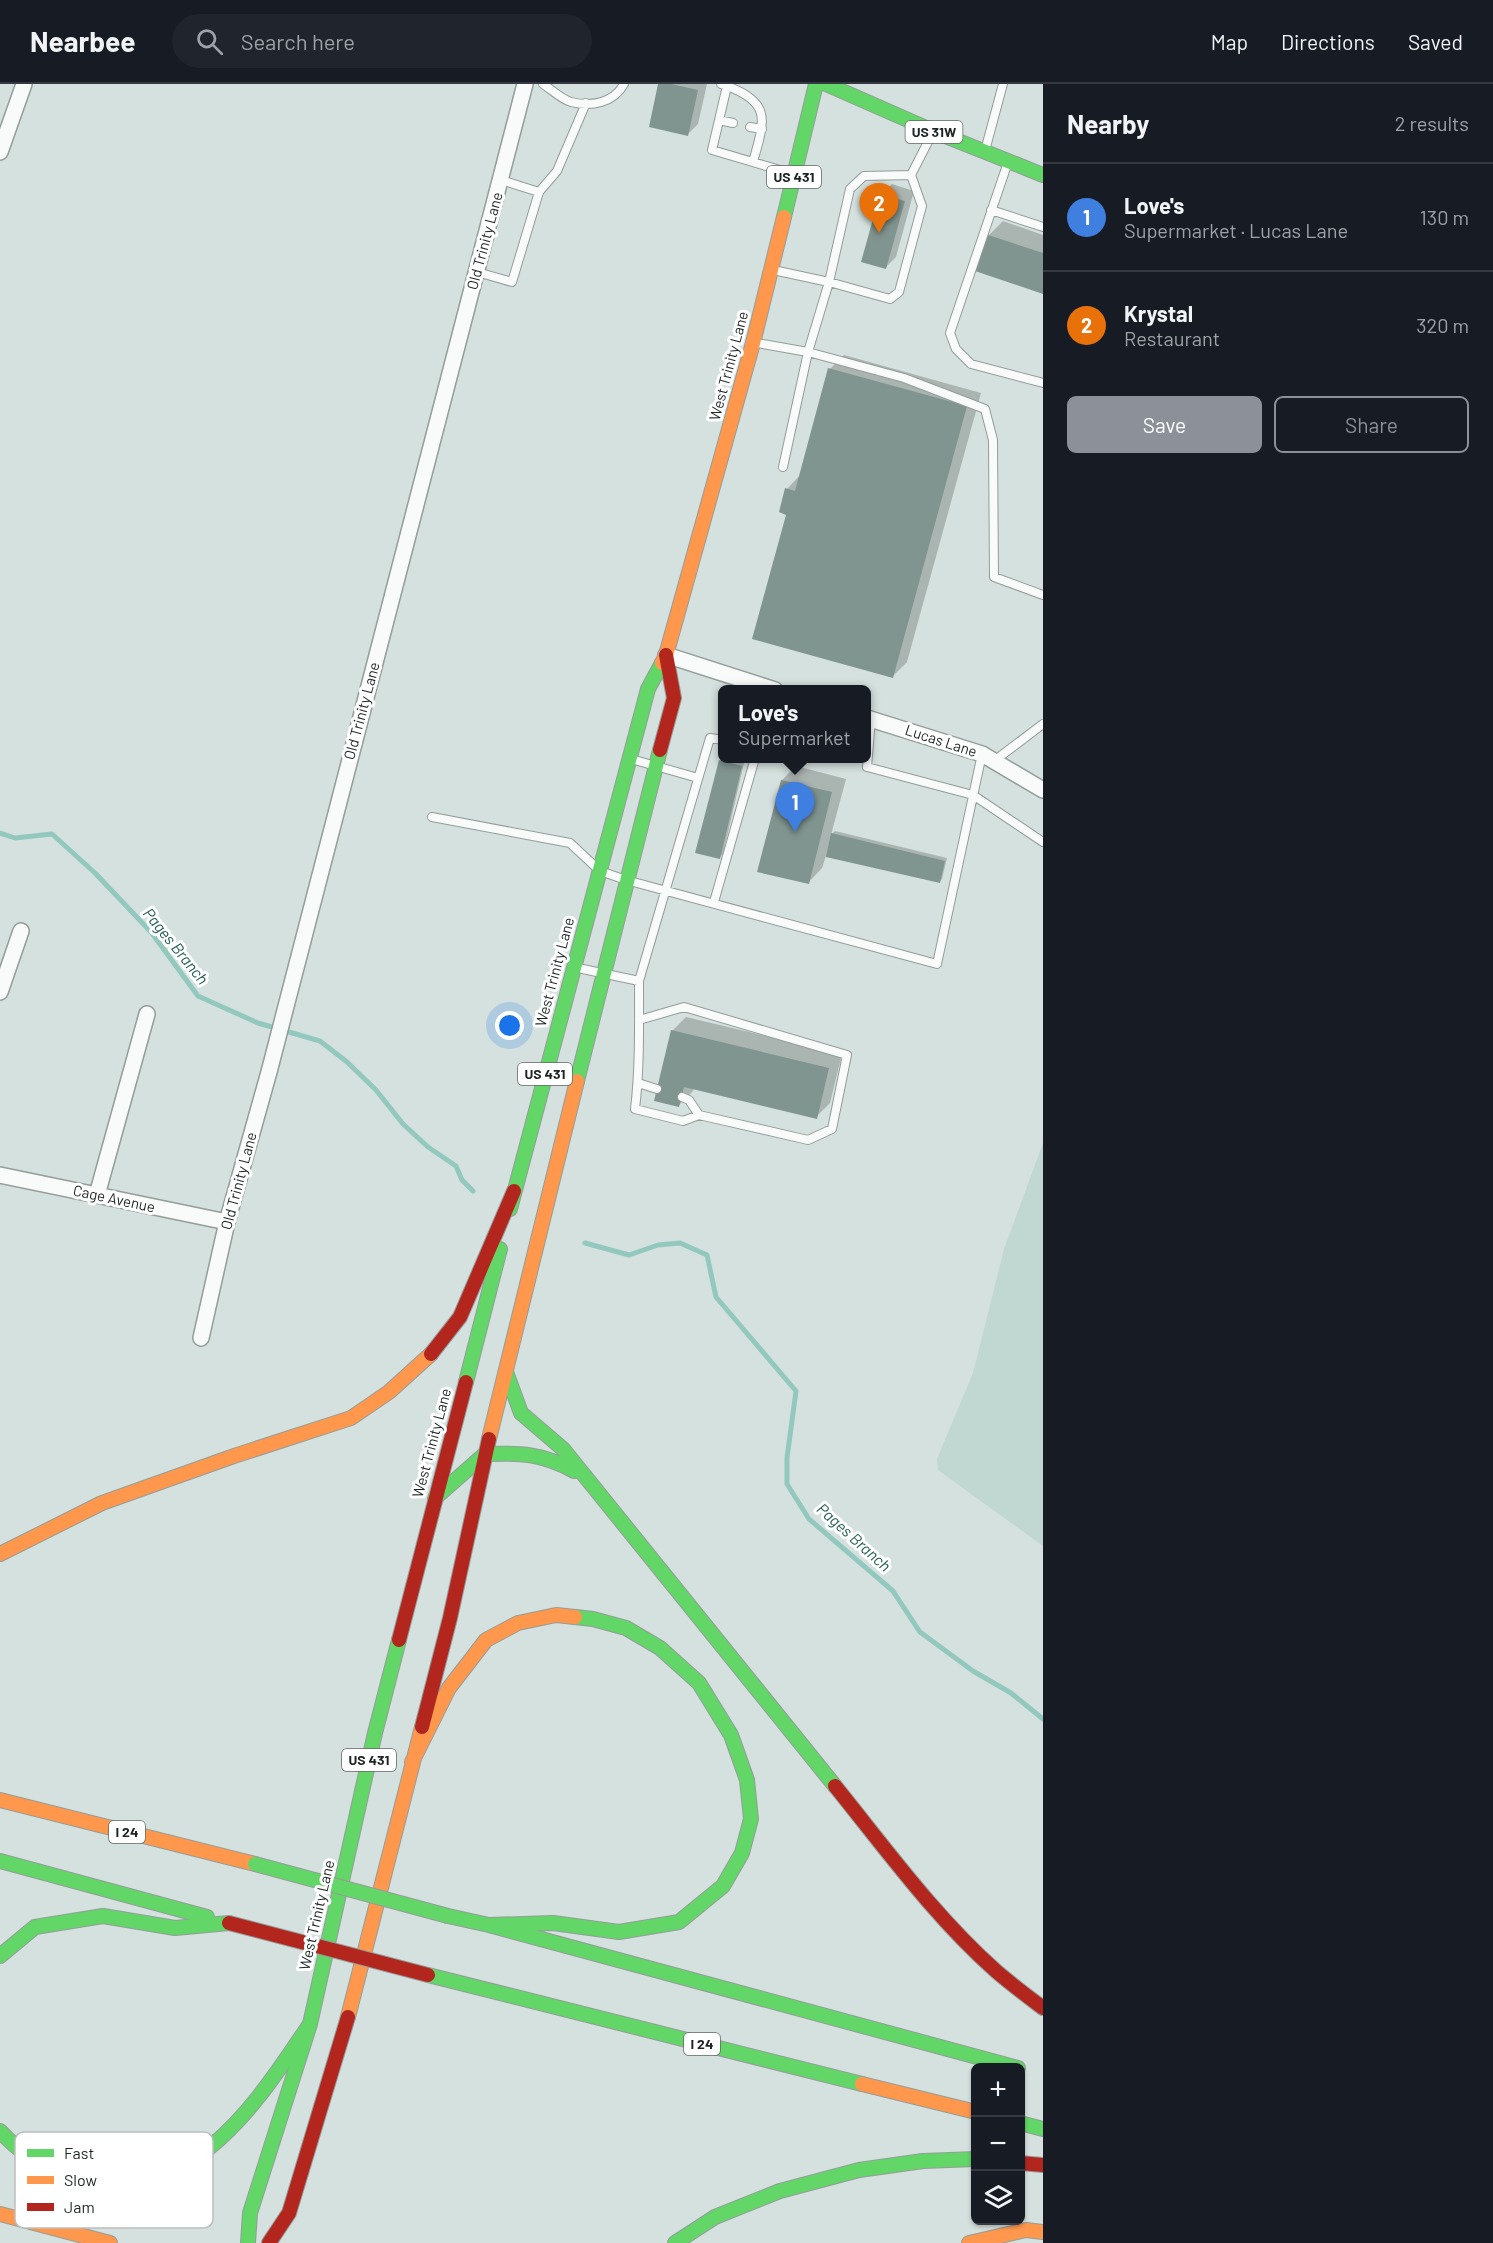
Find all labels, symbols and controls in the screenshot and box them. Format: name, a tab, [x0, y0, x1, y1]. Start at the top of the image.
search box	[172, 14, 592, 68]
text: Nearbee	[30, 24, 136, 58]
icon: search	[193, 25, 226, 58]
text: Search here	[241, 28, 355, 54]
text: Map	[1211, 29, 1248, 54]
text: Directions	[1281, 29, 1375, 54]
text: Saved	[1408, 29, 1463, 54]
text: Nearby	[1067, 108, 1149, 139]
text: 2 results	[1395, 111, 1469, 135]
road number: US 31W	[906, 121, 962, 143]
road number: US 431	[767, 166, 821, 188]
pin: 2	[860, 184, 898, 233]
street label: Old Trinity Lane	[462, 190, 506, 292]
text: Love's	[1124, 192, 1184, 218]
text: 1	[1083, 205, 1090, 229]
text: 130 m	[1420, 205, 1469, 229]
text: Supermarket · Lucas Lane	[1124, 218, 1348, 242]
text: Krystal	[1124, 300, 1193, 326]
street label: West Trinity Lane	[705, 309, 751, 422]
text: 2	[1081, 313, 1092, 337]
text: 320 m	[1416, 313, 1469, 337]
text: Restaurant	[1124, 326, 1220, 350]
button: Save	[1067, 396, 1262, 453]
button: Share	[1274, 396, 1469, 453]
street label: Old Trinity Lane	[339, 660, 383, 762]
popup	[718, 685, 871, 763]
text: Love's	[738, 699, 798, 725]
street label: Lucas Lane	[903, 720, 979, 760]
text: Supermarket	[738, 725, 851, 749]
pin: 1	[776, 782, 814, 832]
water label: Pages Branch	[140, 904, 213, 988]
street label: West Trinity Lane	[531, 915, 577, 1028]
your location	[495, 1011, 524, 1040]
road number: US 431	[518, 1063, 572, 1085]
street label: Old Trinity Lane	[216, 1130, 260, 1232]
street label: Cage Avenue	[72, 1181, 157, 1215]
street label: West Trinity Lane	[408, 1386, 454, 1499]
water label: Pages Branch	[813, 1499, 895, 1575]
road number: US 431	[342, 1749, 396, 1771]
road number: I 24	[109, 1821, 145, 1843]
street label: West Trinity Lane	[295, 1858, 337, 1972]
road number: I 24	[684, 2033, 720, 2055]
map controls	[971, 2063, 1025, 2225]
button: +	[971, 2063, 1025, 2117]
button: −	[971, 2117, 1025, 2171]
legend	[15, 2132, 213, 2228]
text: Fast	[64, 2143, 94, 2162]
text: Slow	[64, 2170, 97, 2189]
button: layers	[971, 2171, 1025, 2225]
text: Jam	[64, 2197, 95, 2216]

